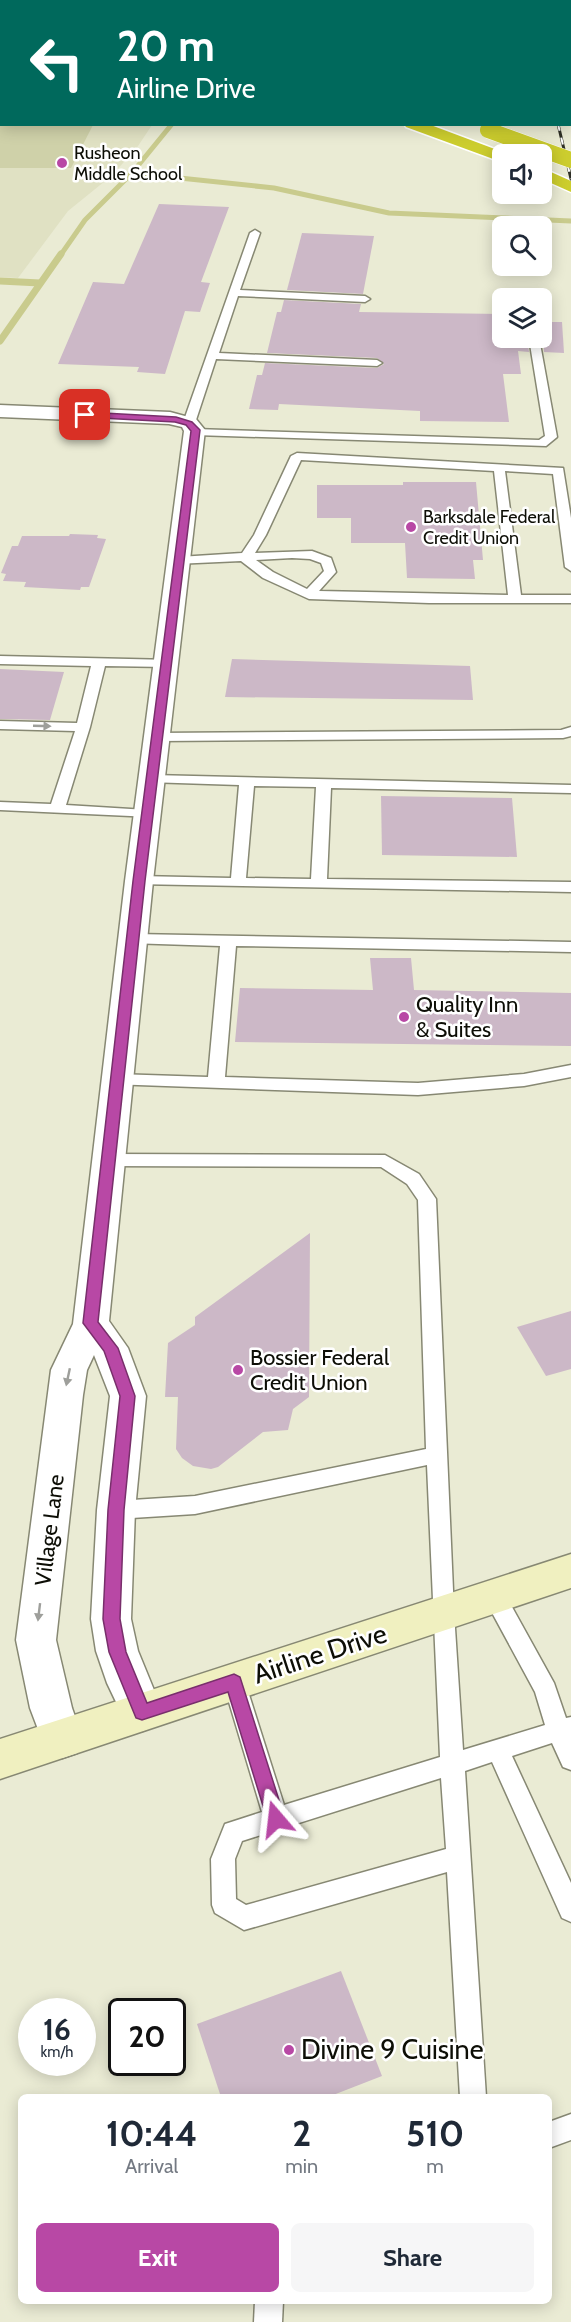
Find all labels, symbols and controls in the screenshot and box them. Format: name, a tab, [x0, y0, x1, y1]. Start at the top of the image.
text: 20 m	[117, 20, 215, 72]
icon: left	[18, 24, 96, 102]
text: Airline Drive	[117, 72, 256, 105]
place label: Rusheon Middle School	[74, 142, 183, 185]
map controls	[492, 144, 552, 348]
button: sound	[492, 144, 552, 204]
marker: Rusheon Middle School	[55, 156, 69, 170]
button: search	[492, 216, 552, 276]
button: layers	[492, 288, 552, 348]
pin	[59, 389, 110, 440]
icon: arrive	[68, 398, 101, 431]
place label: Barksdale Federal Credit Union	[423, 506, 556, 549]
marker: Barksdale Federal Credit Union	[404, 520, 418, 534]
one-way arrow	[32, 721, 51, 731]
place label: Quality Inn & Suites	[416, 991, 518, 1043]
marker: Quality Inn & Suites	[397, 1010, 411, 1024]
place label: Bossier Federal Credit Union	[250, 1344, 390, 1396]
marker: Bossier Federal Credit Union	[231, 1363, 245, 1377]
one-way arrow	[63, 1368, 73, 1387]
street label: Village Lane	[29, 1473, 70, 1587]
one-way arrow	[34, 1603, 44, 1622]
street label: Airline Drive	[249, 1616, 391, 1691]
position arrow	[244, 1787, 308, 1851]
speed limit sign: 20	[108, 1998, 186, 2076]
text: 16	[43, 2011, 71, 2048]
place label: Divine 9 Cuisine	[301, 2033, 484, 2066]
text: km/h	[41, 2043, 73, 2061]
marker: Divine 9 Cuisine	[282, 2043, 296, 2057]
text: 10:44	[106, 2111, 197, 2155]
text: 2	[292, 2111, 311, 2155]
text: 510	[406, 2111, 464, 2155]
text: Arrival	[125, 2154, 178, 2178]
text: min	[285, 2154, 318, 2178]
text: m	[426, 2154, 444, 2178]
button: Exit	[36, 2223, 279, 2292]
button: Share	[291, 2223, 534, 2292]

